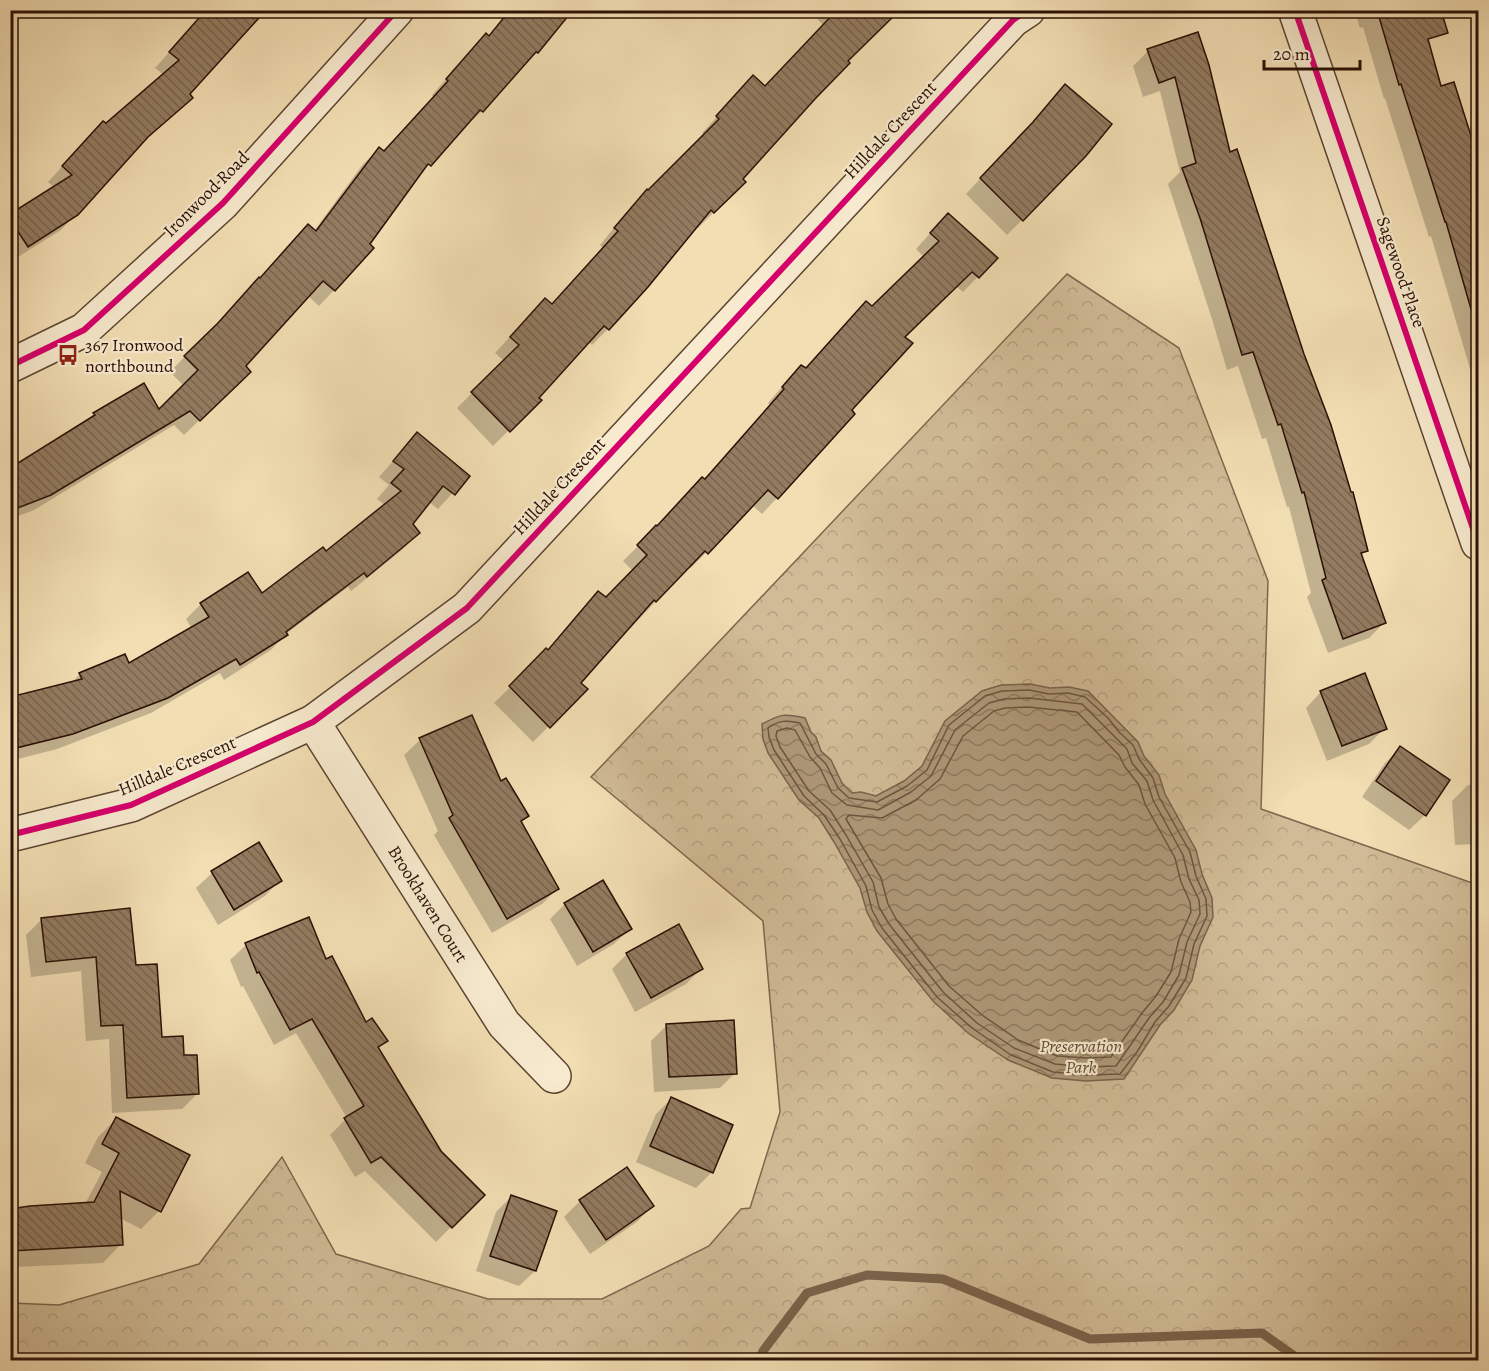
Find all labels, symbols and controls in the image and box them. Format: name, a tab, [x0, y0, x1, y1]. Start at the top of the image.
scale bar	[1264, 33, 1360, 71]
text: 20 m	[1273, 42, 1310, 66]
street label: Hilldale Crescent	[838, 76, 942, 184]
street label: Ironwood Road	[158, 145, 255, 242]
street label: Sagewood Place	[1371, 213, 1431, 331]
place label: 367 Ironwood northbound	[85, 333, 184, 378]
bus stop icon: 367 Ironwood northbound	[56, 343, 80, 367]
street label: Hilldale Crescent	[507, 432, 611, 540]
street label: Hilldale Crescent	[115, 730, 239, 802]
street label: Brookhaven Court	[382, 841, 474, 967]
park label: Preservation Park	[1040, 1034, 1122, 1079]

